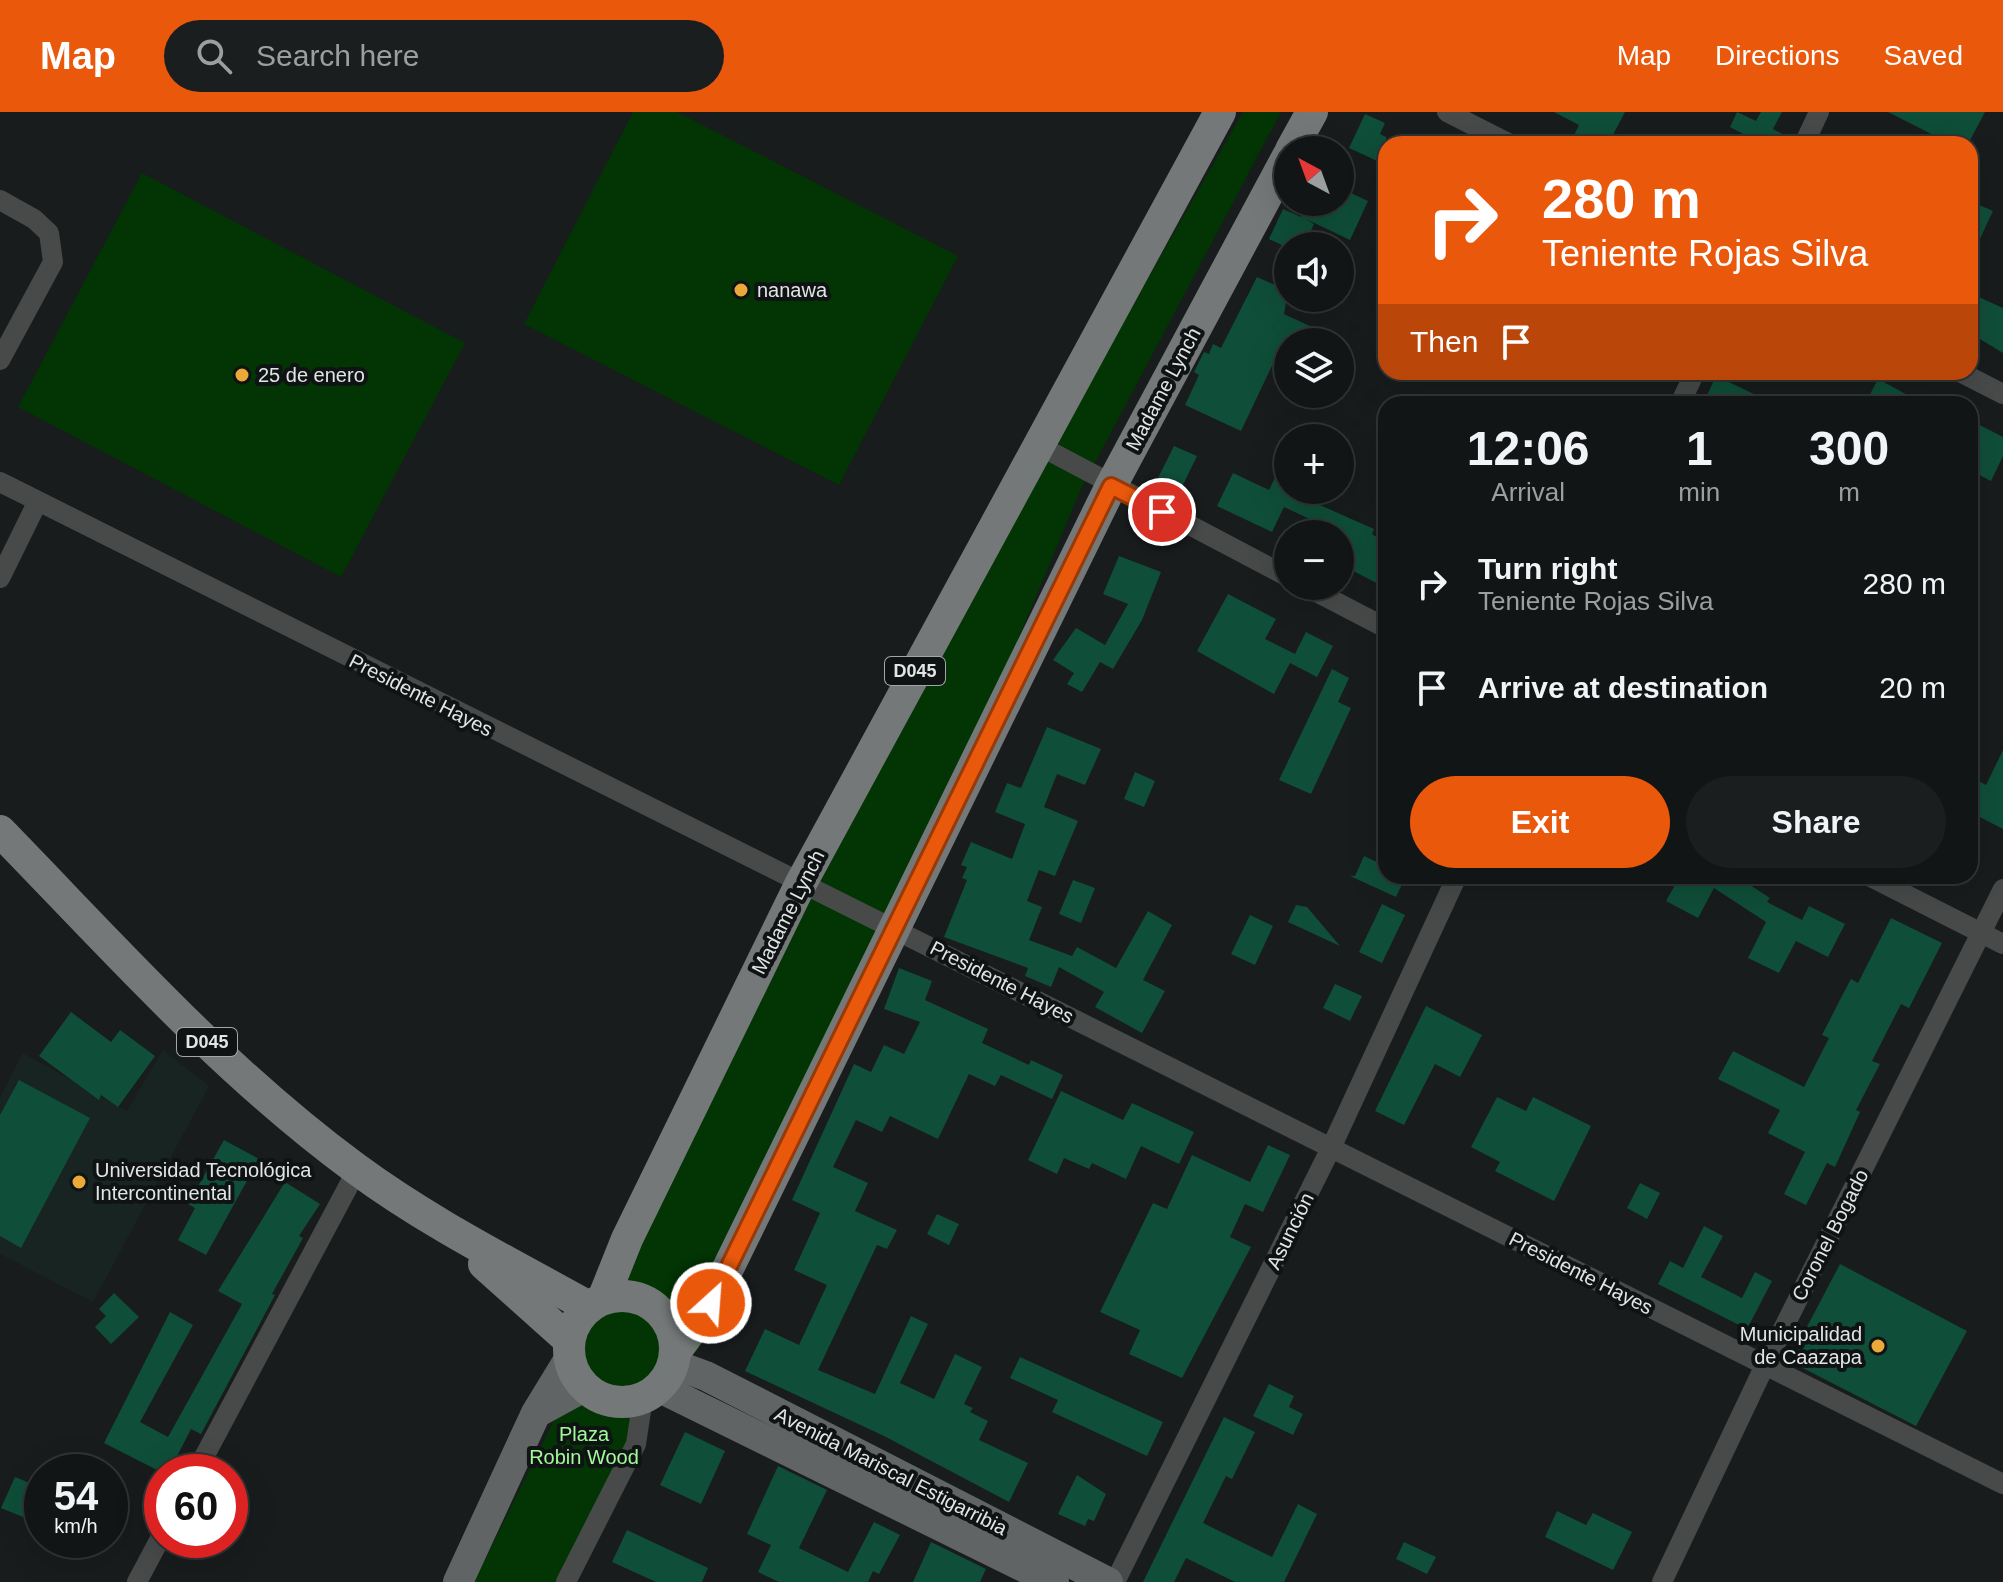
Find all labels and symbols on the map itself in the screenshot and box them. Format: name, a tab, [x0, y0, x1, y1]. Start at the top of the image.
north arrow	[1274, 136, 1354, 216]
place label: nanawa	[757, 279, 828, 301]
marker: nanawa	[732, 281, 750, 299]
street label: Madame Lynch	[1121, 324, 1205, 454]
place label: 25 de enero	[258, 364, 365, 386]
marker: 25 de enero	[233, 366, 251, 384]
pin	[1128, 478, 1196, 546]
street label: Presidente Hayes	[346, 649, 496, 741]
road number: D045	[885, 657, 945, 685]
street label: Madame Lynch	[747, 846, 829, 978]
street label: Presidente Hayes	[927, 936, 1077, 1028]
road number: D045	[177, 1028, 237, 1056]
place label: Universidad Tecnológica Intercontinental	[95, 1159, 312, 1204]
street label: Coronel Bogado	[1787, 1166, 1873, 1304]
marker: Universidad Tecnológica Intercontinental	[70, 1173, 88, 1191]
street label: Asunción	[1262, 1189, 1318, 1273]
street label: Presidente Hayes	[1506, 1227, 1656, 1319]
position arrow	[669, 1261, 753, 1345]
place label: Municipalidad de Caazapa	[1740, 1323, 1863, 1368]
marker: Municipalidad de Caazapa	[1869, 1337, 1887, 1355]
street label: Avenida Mariscal Estigarribia	[771, 1403, 1011, 1540]
park label: Plaza Robin Wood	[529, 1423, 639, 1468]
speed limit sign: 60	[144, 1454, 248, 1558]

